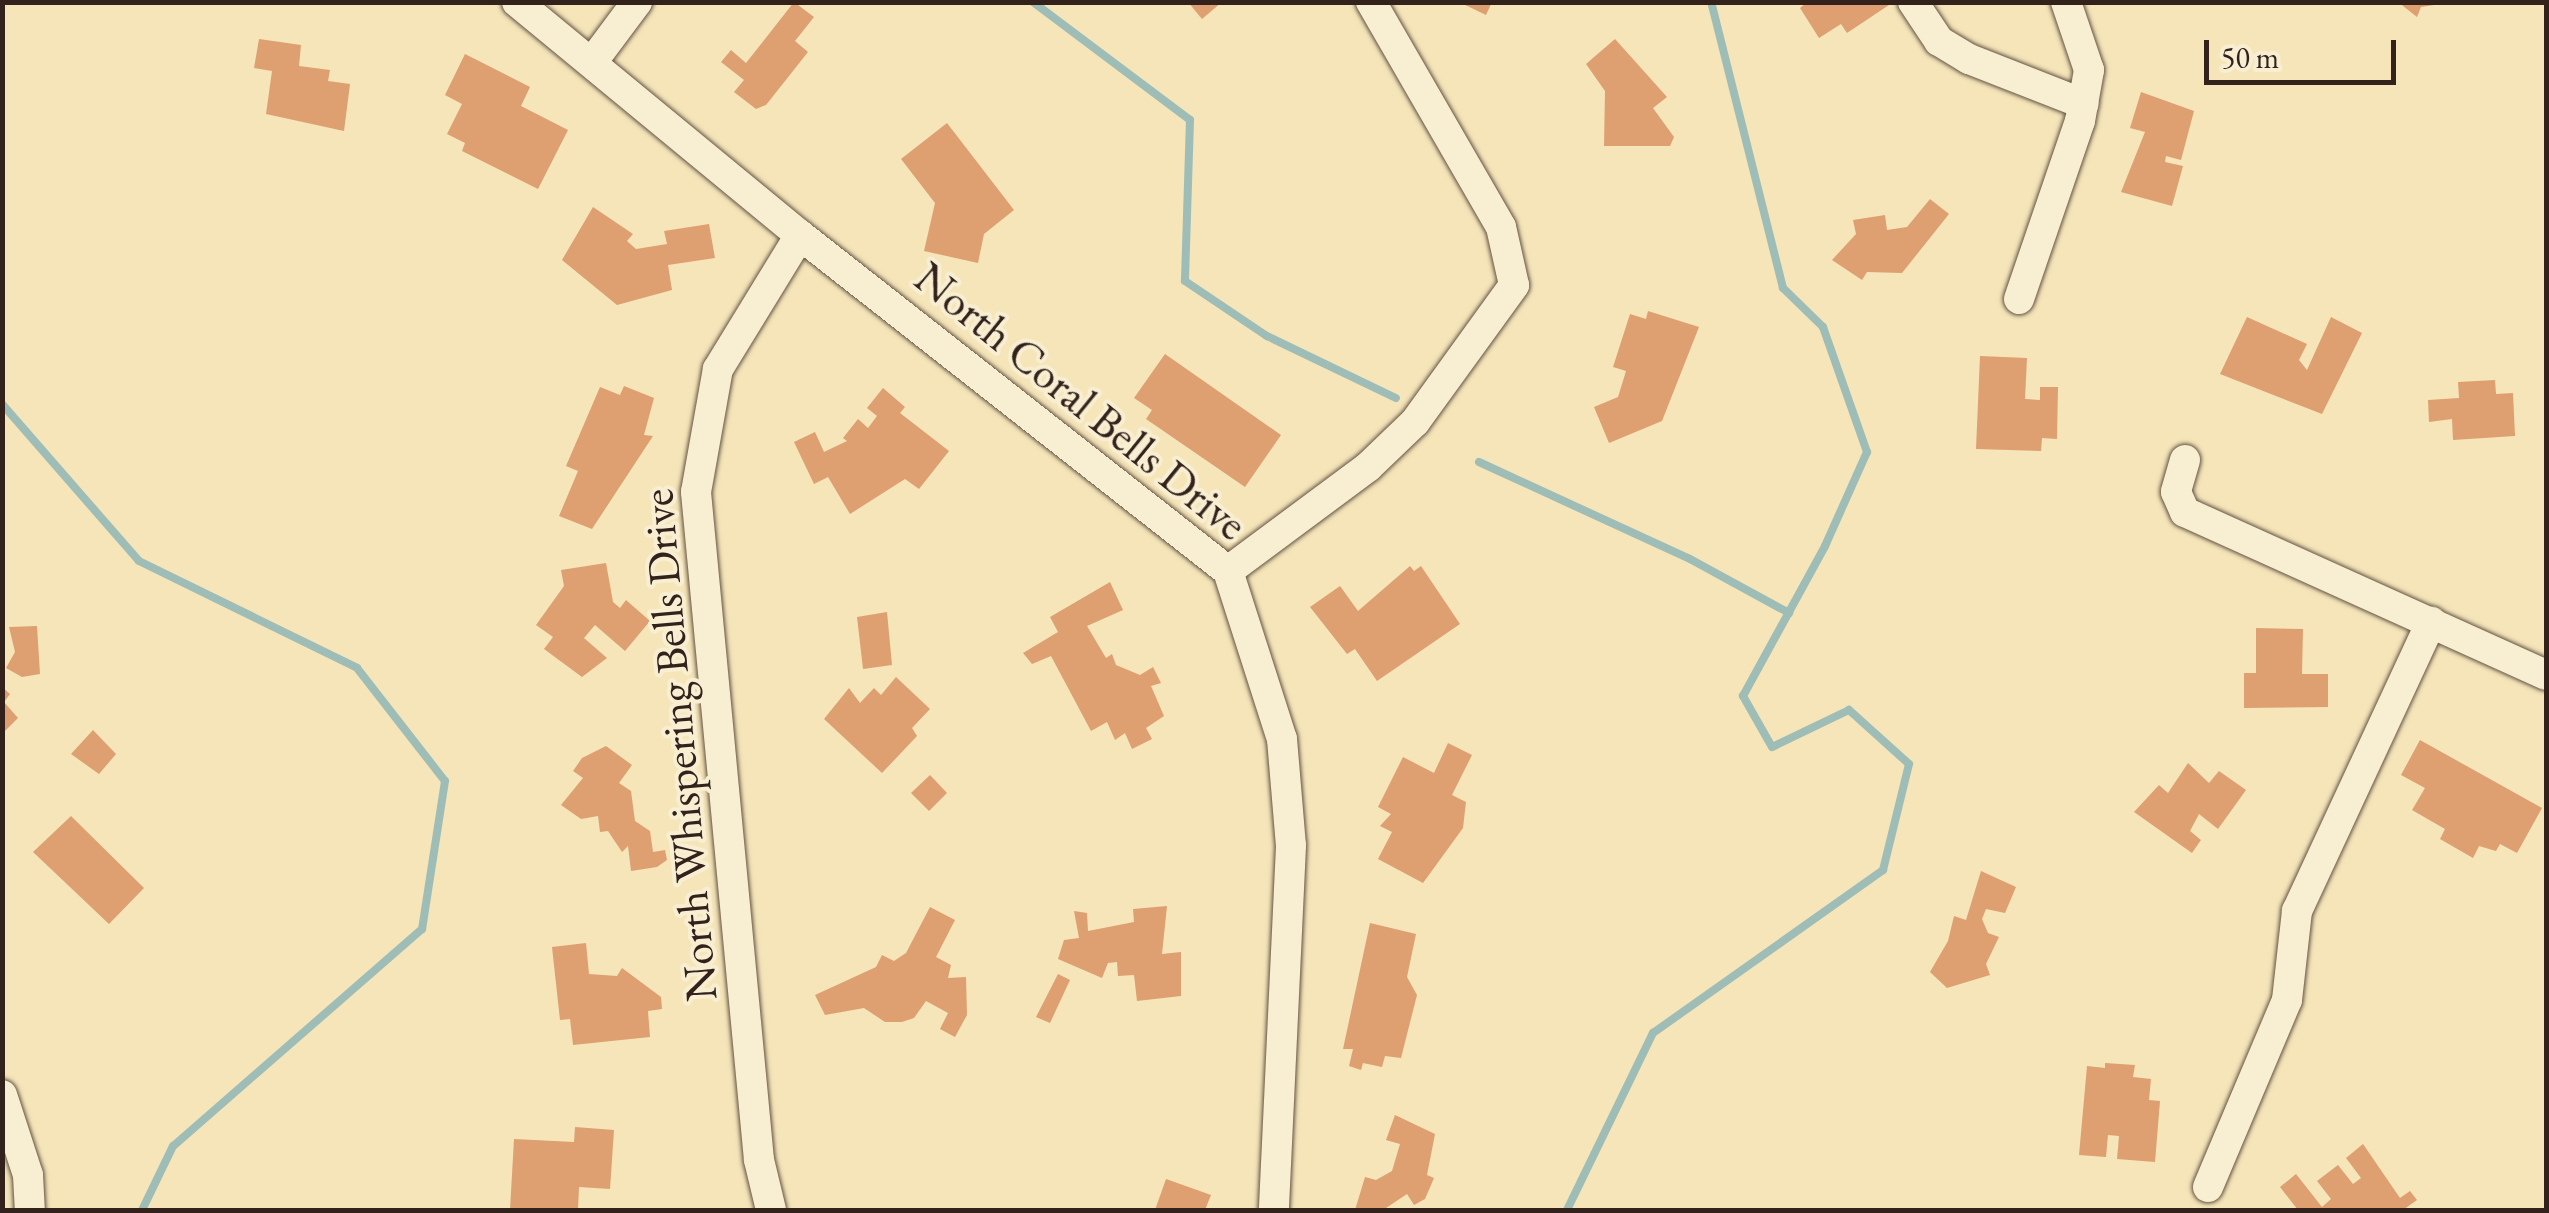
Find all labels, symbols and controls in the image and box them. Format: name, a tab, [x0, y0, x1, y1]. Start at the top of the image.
scale bar	[2209, 20, 2402, 82]
text: 50 m	[2221, 38, 2279, 77]
street label: North Coral Bells Drive	[904, 251, 1258, 551]
street label: North Whispering Bells Drive	[630, 487, 728, 1003]

